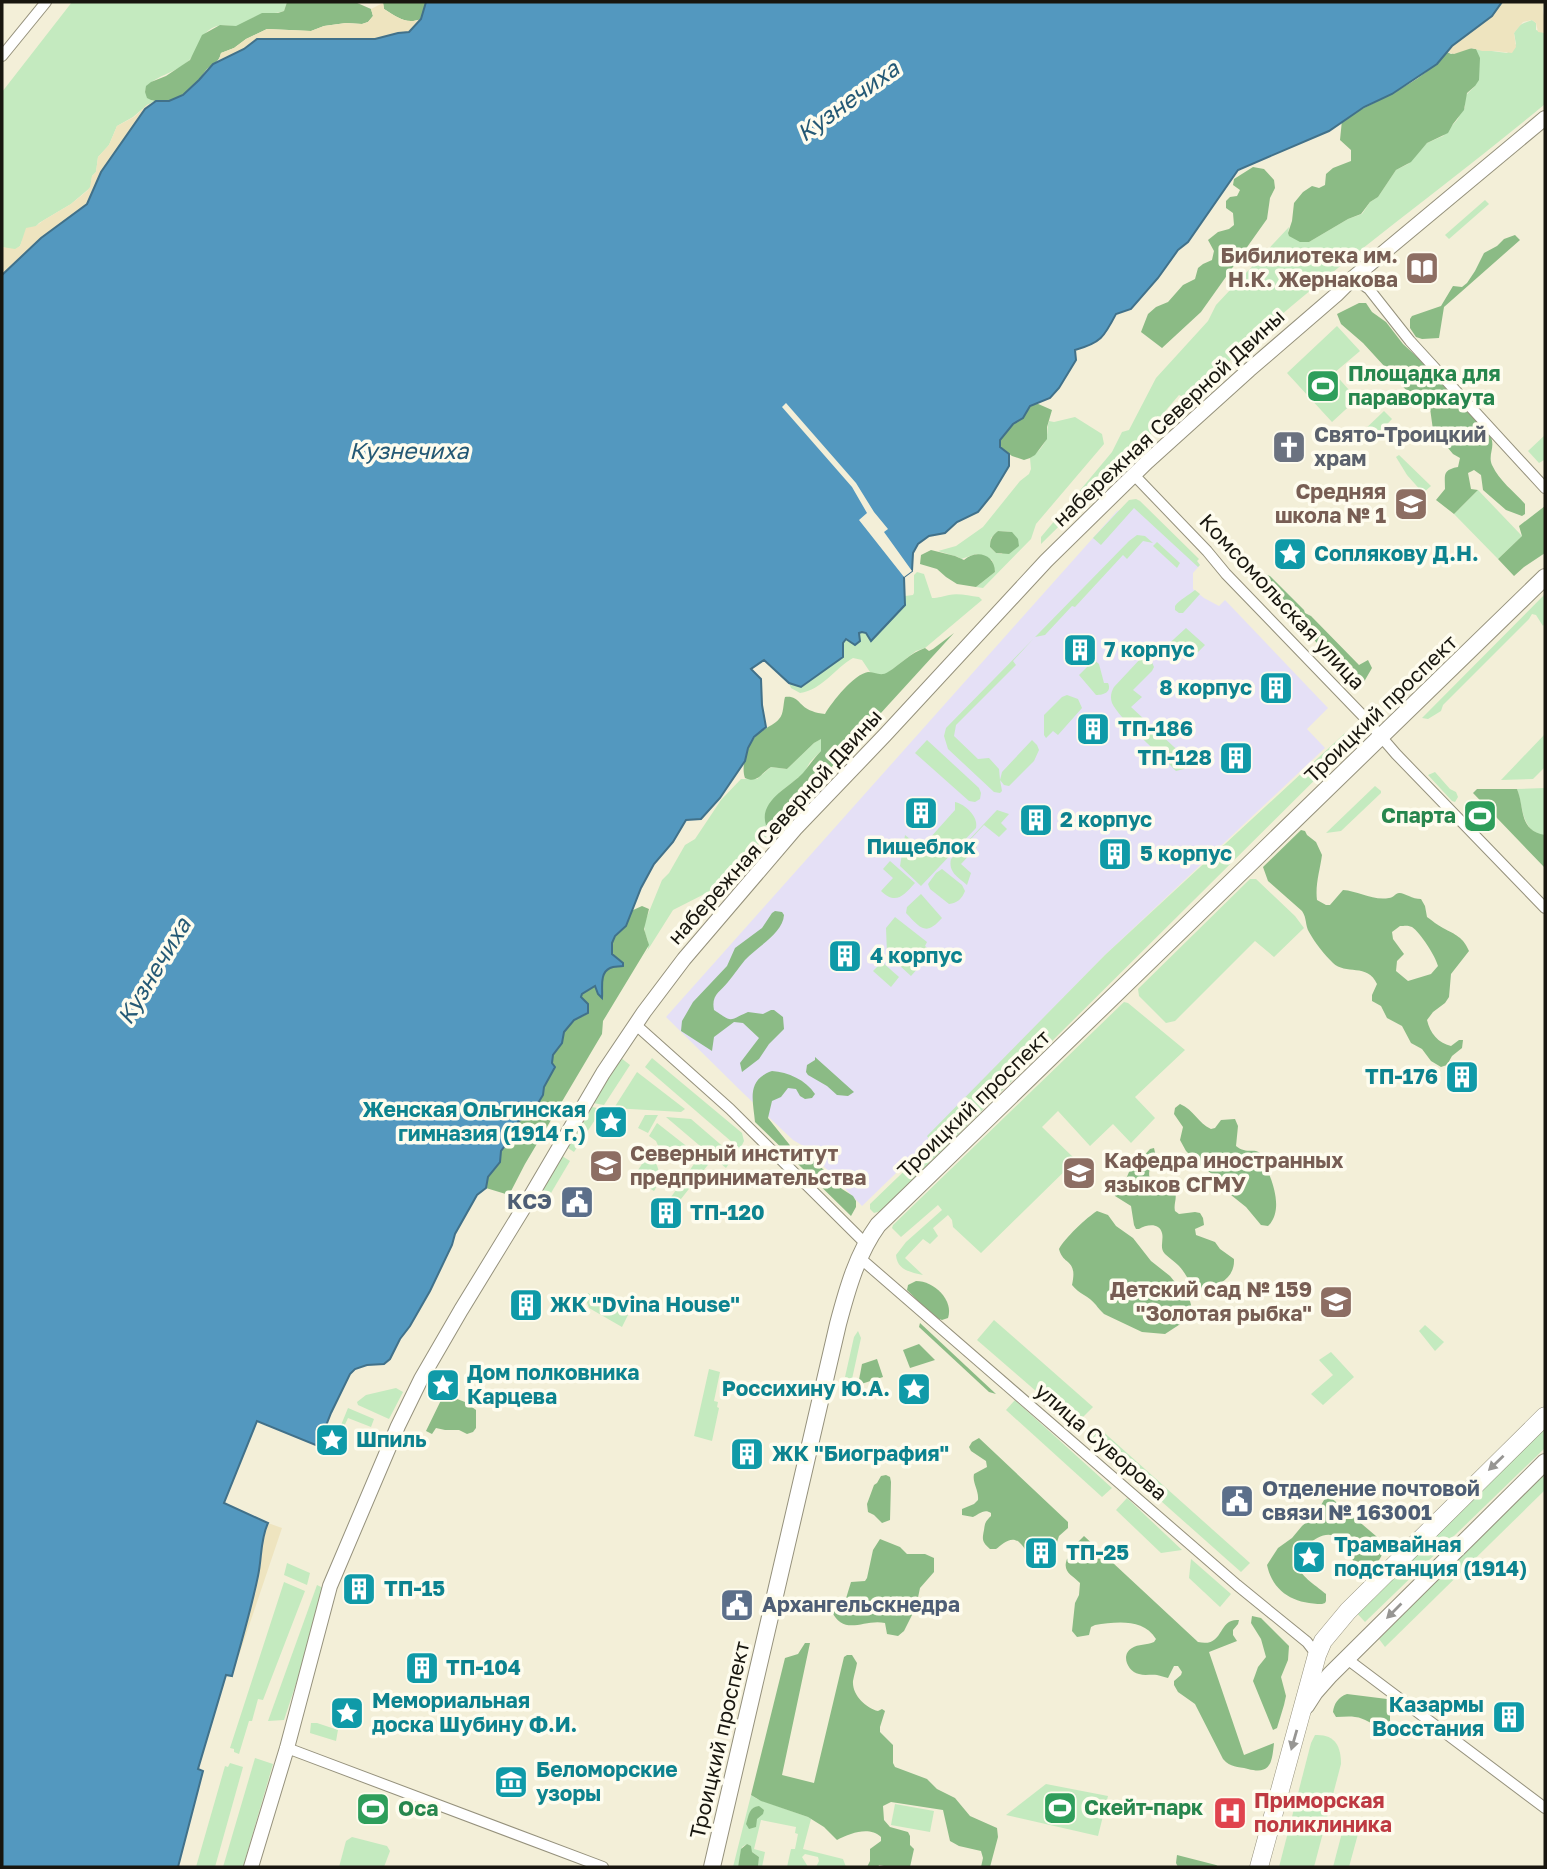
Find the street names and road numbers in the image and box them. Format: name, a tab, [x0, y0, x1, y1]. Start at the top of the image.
street label: набережная Северной Двины	[1047, 303, 1290, 532]
street label: Комсомольская улица	[1194, 508, 1371, 695]
street label: Троицкий проспект	[1299, 629, 1462, 788]
street label: набережная Северной Двины	[662, 703, 887, 949]
street label: Троицкий проспект	[892, 1024, 1055, 1183]
street label: улица Суворова	[1030, 1377, 1173, 1506]
street label: Троицкий проспект	[684, 1638, 754, 1841]

